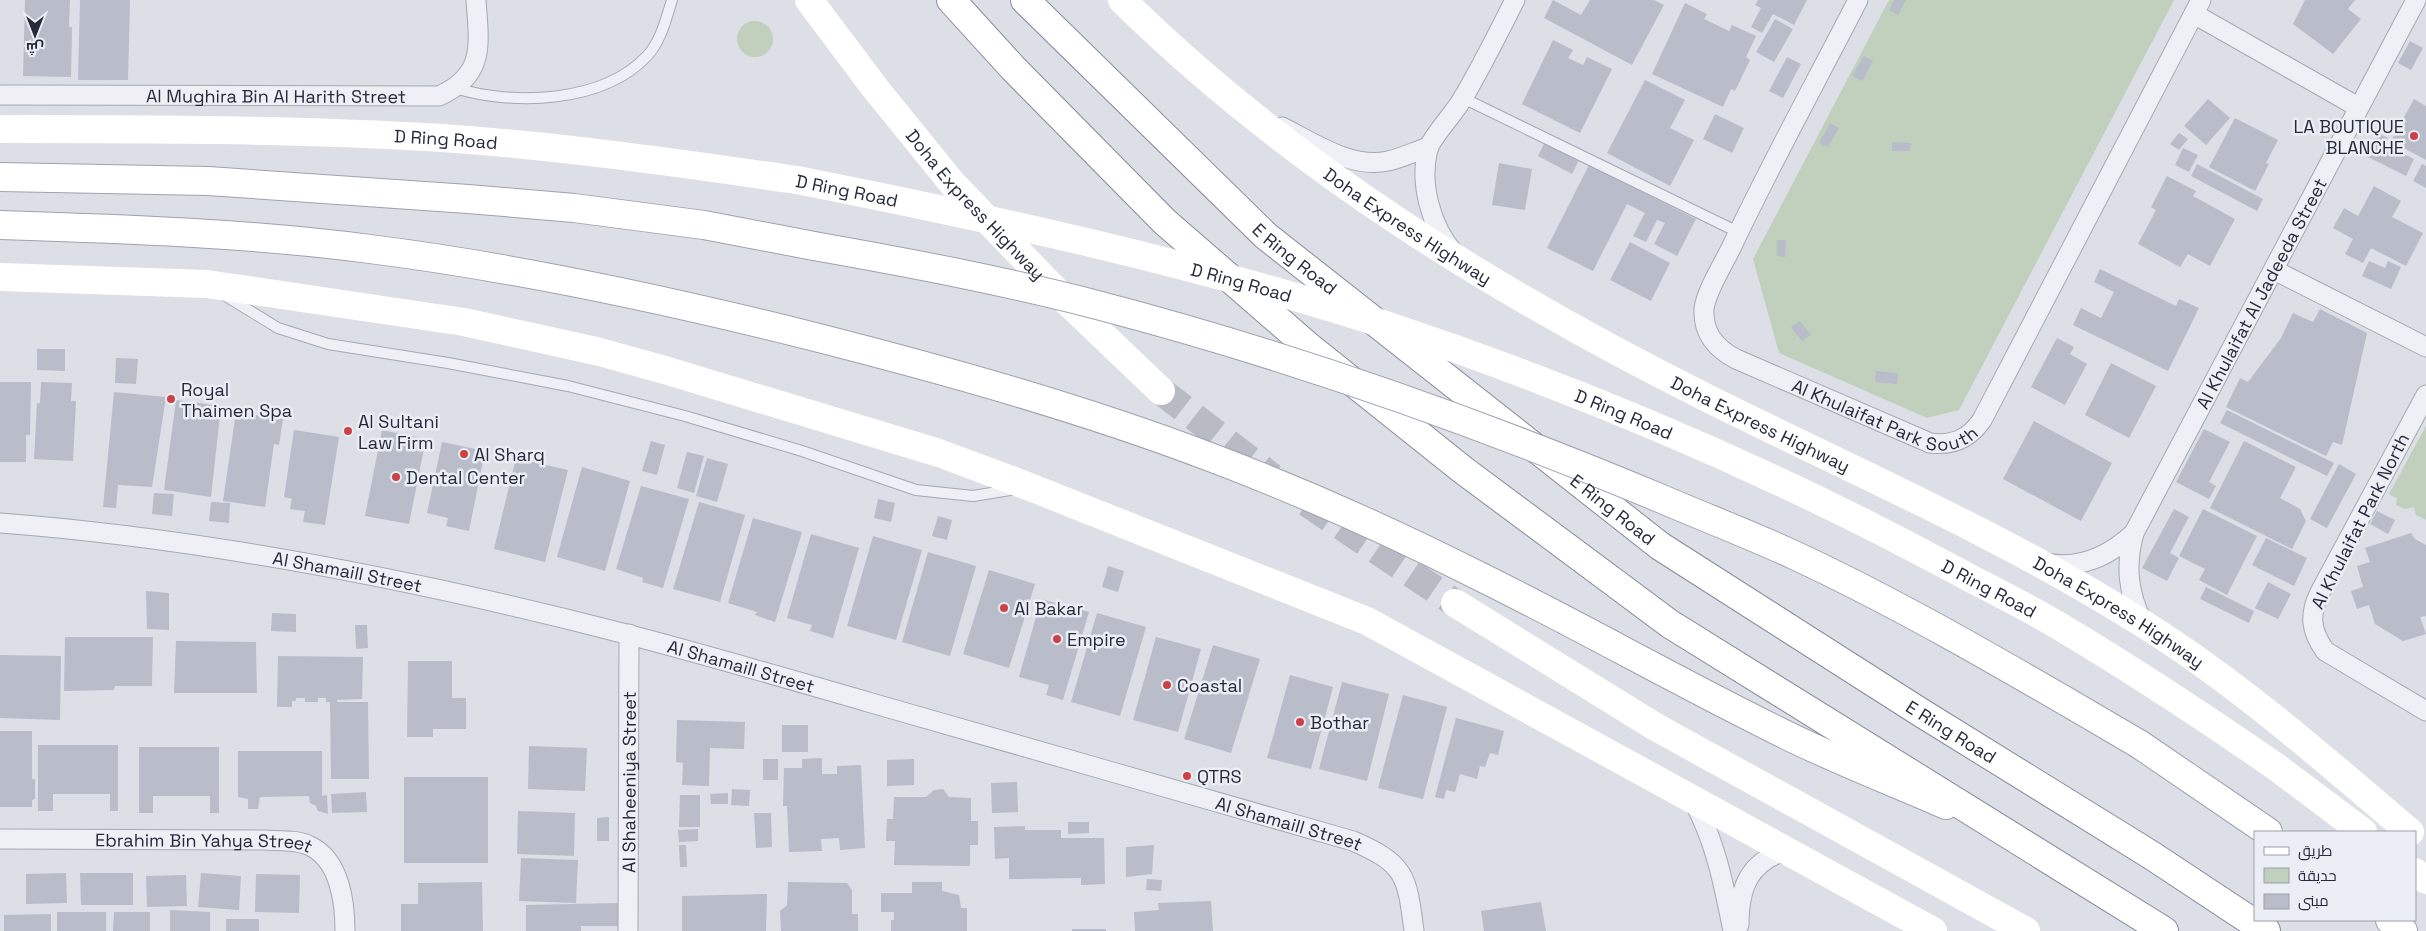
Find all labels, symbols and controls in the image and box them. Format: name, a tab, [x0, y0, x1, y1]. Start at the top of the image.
north arrow	[10, 10, 60, 60]
text: ش	[26, 39, 44, 57]
street label: Al Mughira Bin Al Harith Street	[146, 84, 406, 107]
place label: LA BOUTIQUE BLANCHE	[2293, 115, 2404, 159]
street label: D Ring Road	[393, 124, 499, 154]
street label: Doha Express Highway	[901, 124, 1050, 285]
marker: LA BOUTIQUE BLANCHE	[2408, 130, 2420, 142]
street label: Doha Express Highway	[1319, 162, 1496, 289]
street label: D Ring Road	[794, 169, 900, 212]
street label: Al Khulaifat Al Jadeeda Street	[2190, 174, 2331, 413]
street label: E Ring Road	[1248, 218, 1342, 299]
street label: D Ring Road	[1188, 257, 1295, 307]
street label: Doha Express Highway	[1667, 370, 1854, 477]
street label: Al Khulaifat Park South	[1789, 373, 1982, 455]
place label: Royal Thaimen Spa	[181, 378, 292, 422]
street label: D Ring Road	[1572, 383, 1676, 444]
marker: Royal Thaimen Spa	[165, 393, 177, 405]
place label: Al Sultani Law Firm	[358, 410, 439, 454]
marker: Al Sultani Law Firm	[342, 425, 354, 437]
street label: Al Khulaifat Park North	[2306, 429, 2414, 613]
place label: Al Sharq	[474, 443, 545, 466]
marker: Al Sharq	[458, 448, 470, 460]
place label: Dental Center	[406, 466, 526, 489]
street label: E Ring Road	[1566, 469, 1660, 550]
marker: Dental Center	[390, 471, 402, 483]
street label: Al Shamaill Street	[271, 546, 424, 597]
street label: Doha Express Highway	[2030, 551, 2209, 673]
street label: D Ring Road	[1938, 554, 2041, 622]
place label: Al Bakar	[1014, 597, 1083, 620]
marker: Al Bakar	[998, 602, 1010, 614]
place label: Empire	[1067, 628, 1126, 651]
marker: Empire	[1051, 633, 1063, 645]
street label: Al Shamaill Street	[665, 634, 817, 698]
place label: Coastal	[1177, 674, 1242, 697]
marker: Coastal	[1161, 679, 1173, 691]
street label: Al Shaheeniya Street	[617, 691, 640, 873]
street label: E Ring Road	[1902, 695, 2001, 768]
place label: Bothar	[1310, 711, 1369, 734]
marker: Bothar	[1294, 716, 1306, 728]
place label: QTRS	[1197, 765, 1241, 788]
marker: QTRS	[1181, 770, 1193, 782]
street label: Al Shamaill Street	[1213, 791, 1366, 855]
street label: Ebrahim Bin Yahya Street	[95, 828, 317, 857]
legend	[2254, 831, 2416, 921]
text: طريق	[2298, 841, 2332, 861]
text: حديقة	[2298, 866, 2337, 885]
text: مبنى	[2298, 891, 2329, 911]

